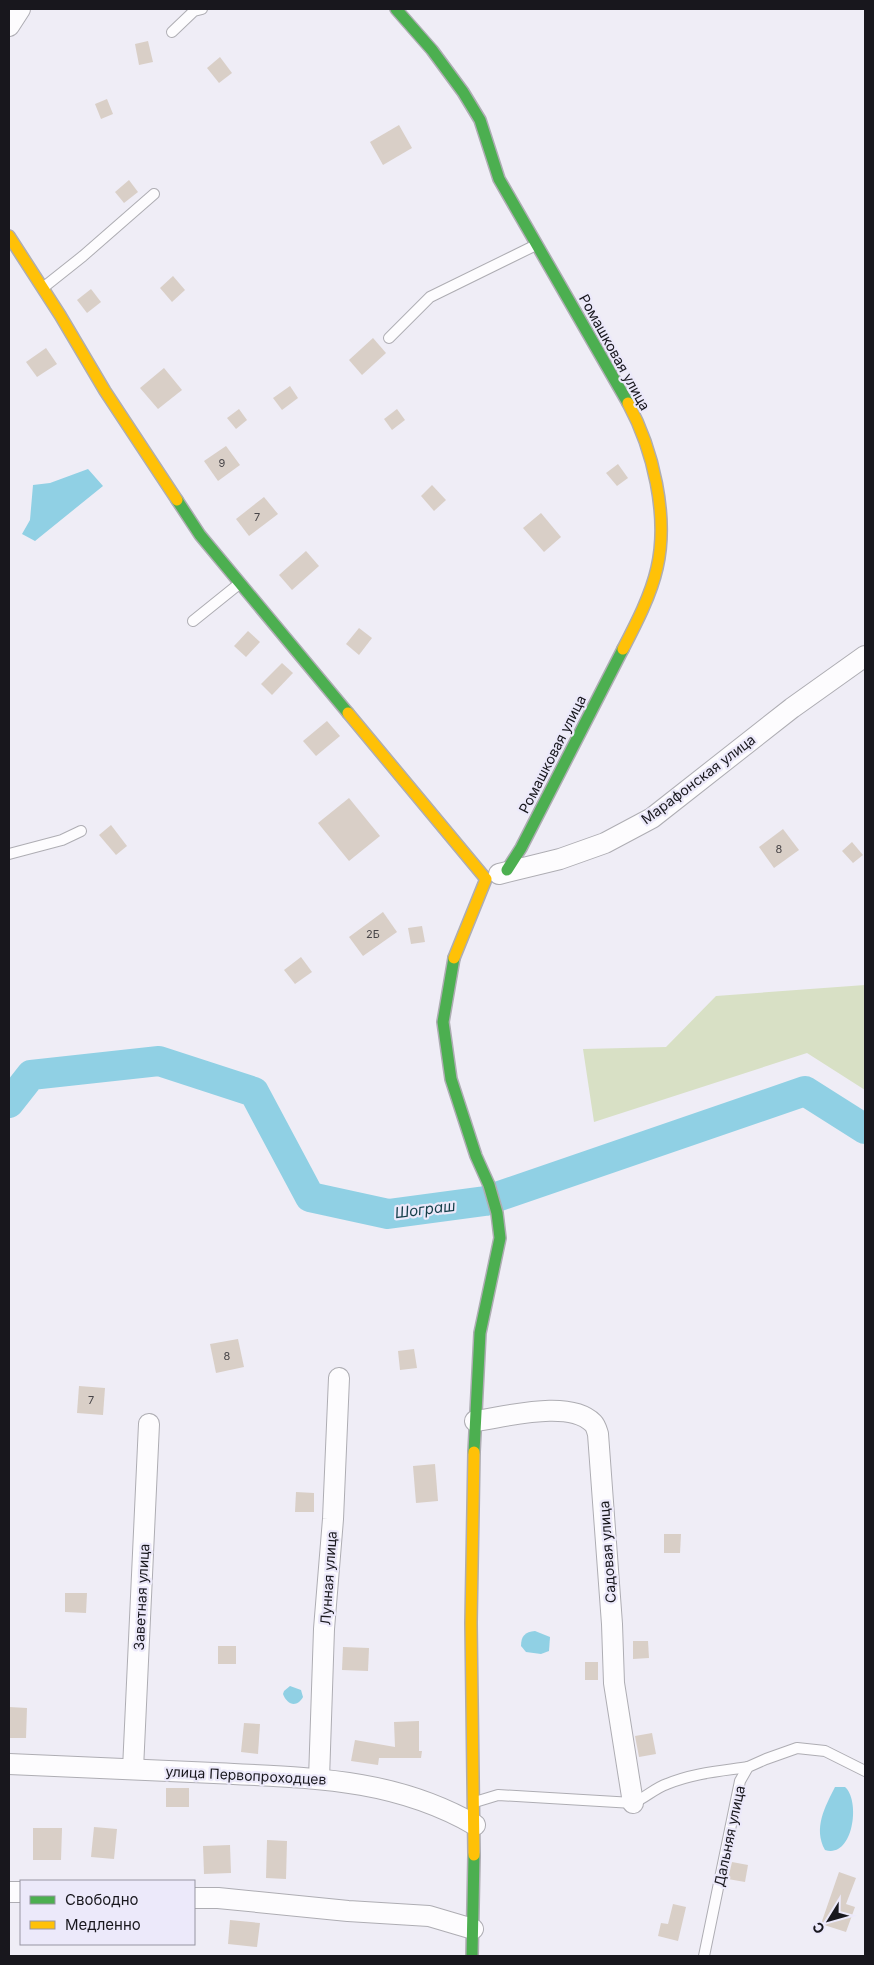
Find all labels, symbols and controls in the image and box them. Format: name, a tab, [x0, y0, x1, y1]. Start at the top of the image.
street label: Ромашковая улица	[576, 291, 654, 413]
house number: 9	[219, 456, 226, 470]
house number: 7	[254, 510, 260, 524]
street label: Ромашковая улица	[515, 692, 589, 816]
street label: Марафонская улица	[638, 731, 758, 827]
house number: 8	[776, 842, 783, 856]
house number: 2Б	[366, 927, 380, 941]
water label: Шограш	[394, 1196, 456, 1222]
house number: 8	[224, 1349, 231, 1363]
house number: 7	[88, 1393, 94, 1407]
street label: Садовая улица	[595, 1500, 619, 1604]
street label: Лунная улица	[316, 1530, 340, 1626]
street label: Заветная улица	[130, 1543, 152, 1651]
street label: улица Первопроходцев	[165, 1762, 327, 1788]
street label: Дальняя улица	[710, 1784, 748, 1888]
legend	[20, 1880, 195, 1945]
text: Свободно	[65, 1890, 139, 1909]
north arrow	[804, 1895, 854, 1945]
text: Медленно	[65, 1915, 141, 1934]
text: С	[808, 1919, 828, 1937]

